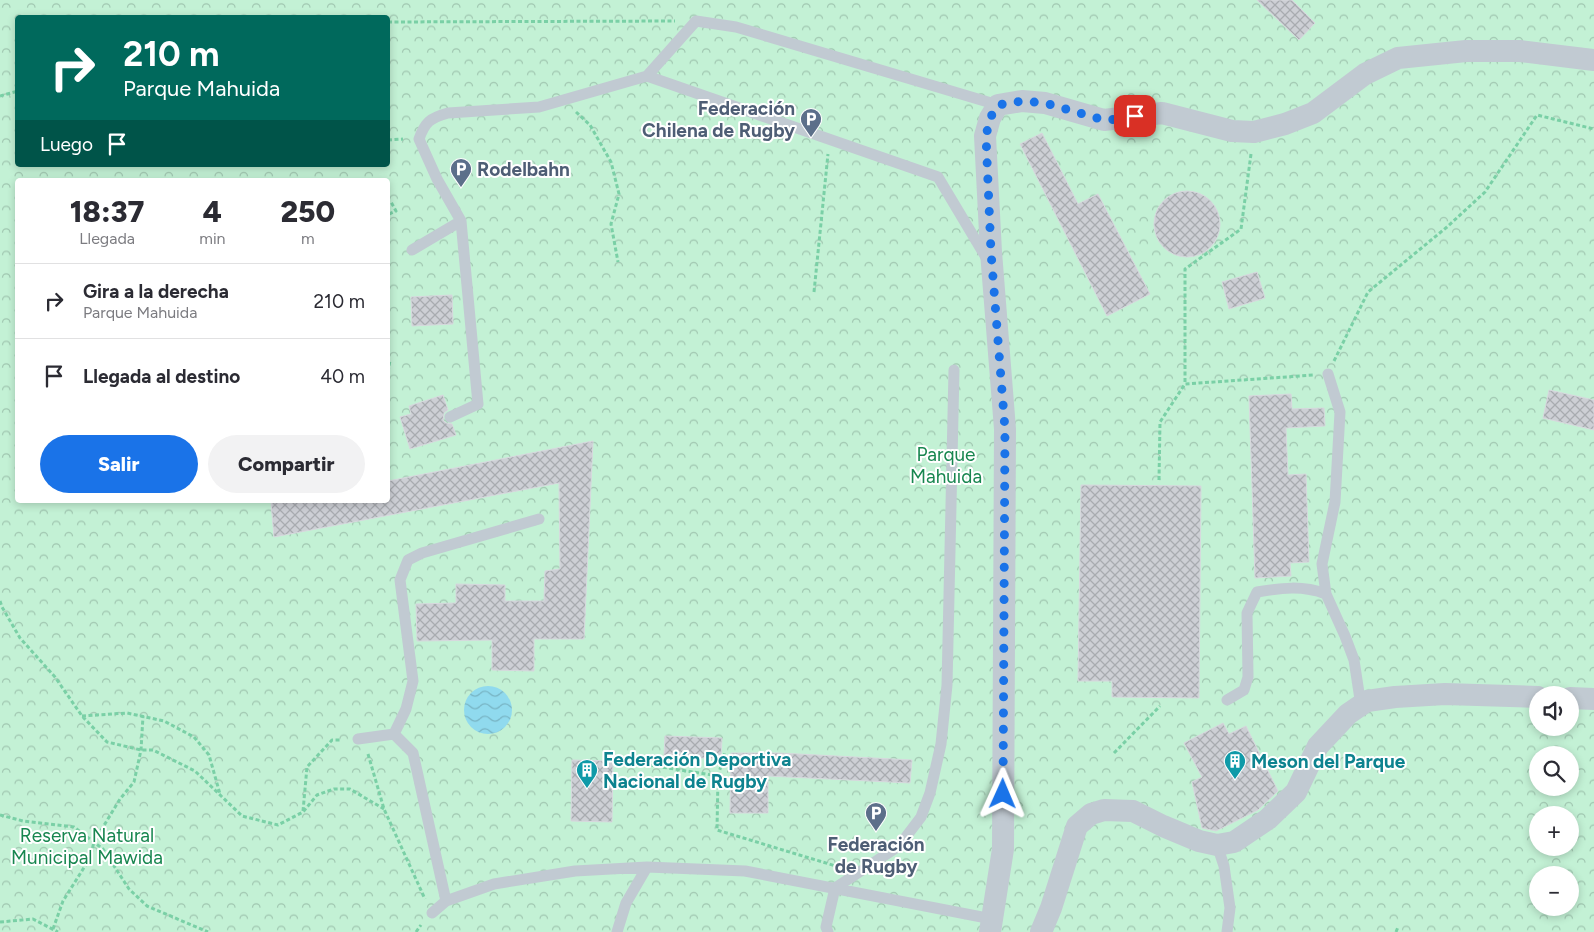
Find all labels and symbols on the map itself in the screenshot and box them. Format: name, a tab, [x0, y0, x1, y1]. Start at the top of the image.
pin	[1114, 95, 1156, 137]
place label: Federación Chilena de Rugby	[642, 97, 795, 142]
parking icon: Federación Chilena de Rugby	[799, 107, 823, 138]
parking icon: Rodelbahn	[449, 157, 473, 188]
place label: Rodelbahn	[477, 158, 570, 181]
park label: Parque Mahuida	[910, 443, 982, 488]
place label: Federación Deportiva Nacional de Rugby	[603, 748, 791, 793]
building icon: Meson del Parque	[1223, 749, 1247, 780]
place label: Meson del Parque	[1251, 750, 1406, 773]
building icon: Federación Deportiva Nacional de Rugby	[575, 758, 599, 789]
position arrow	[976, 767, 1028, 819]
parking icon: Federación de Rugby	[864, 801, 888, 832]
park label: Reserva Natural Municipal Mawida	[11, 824, 163, 869]
place label: Federación de Rugby	[827, 833, 925, 878]

